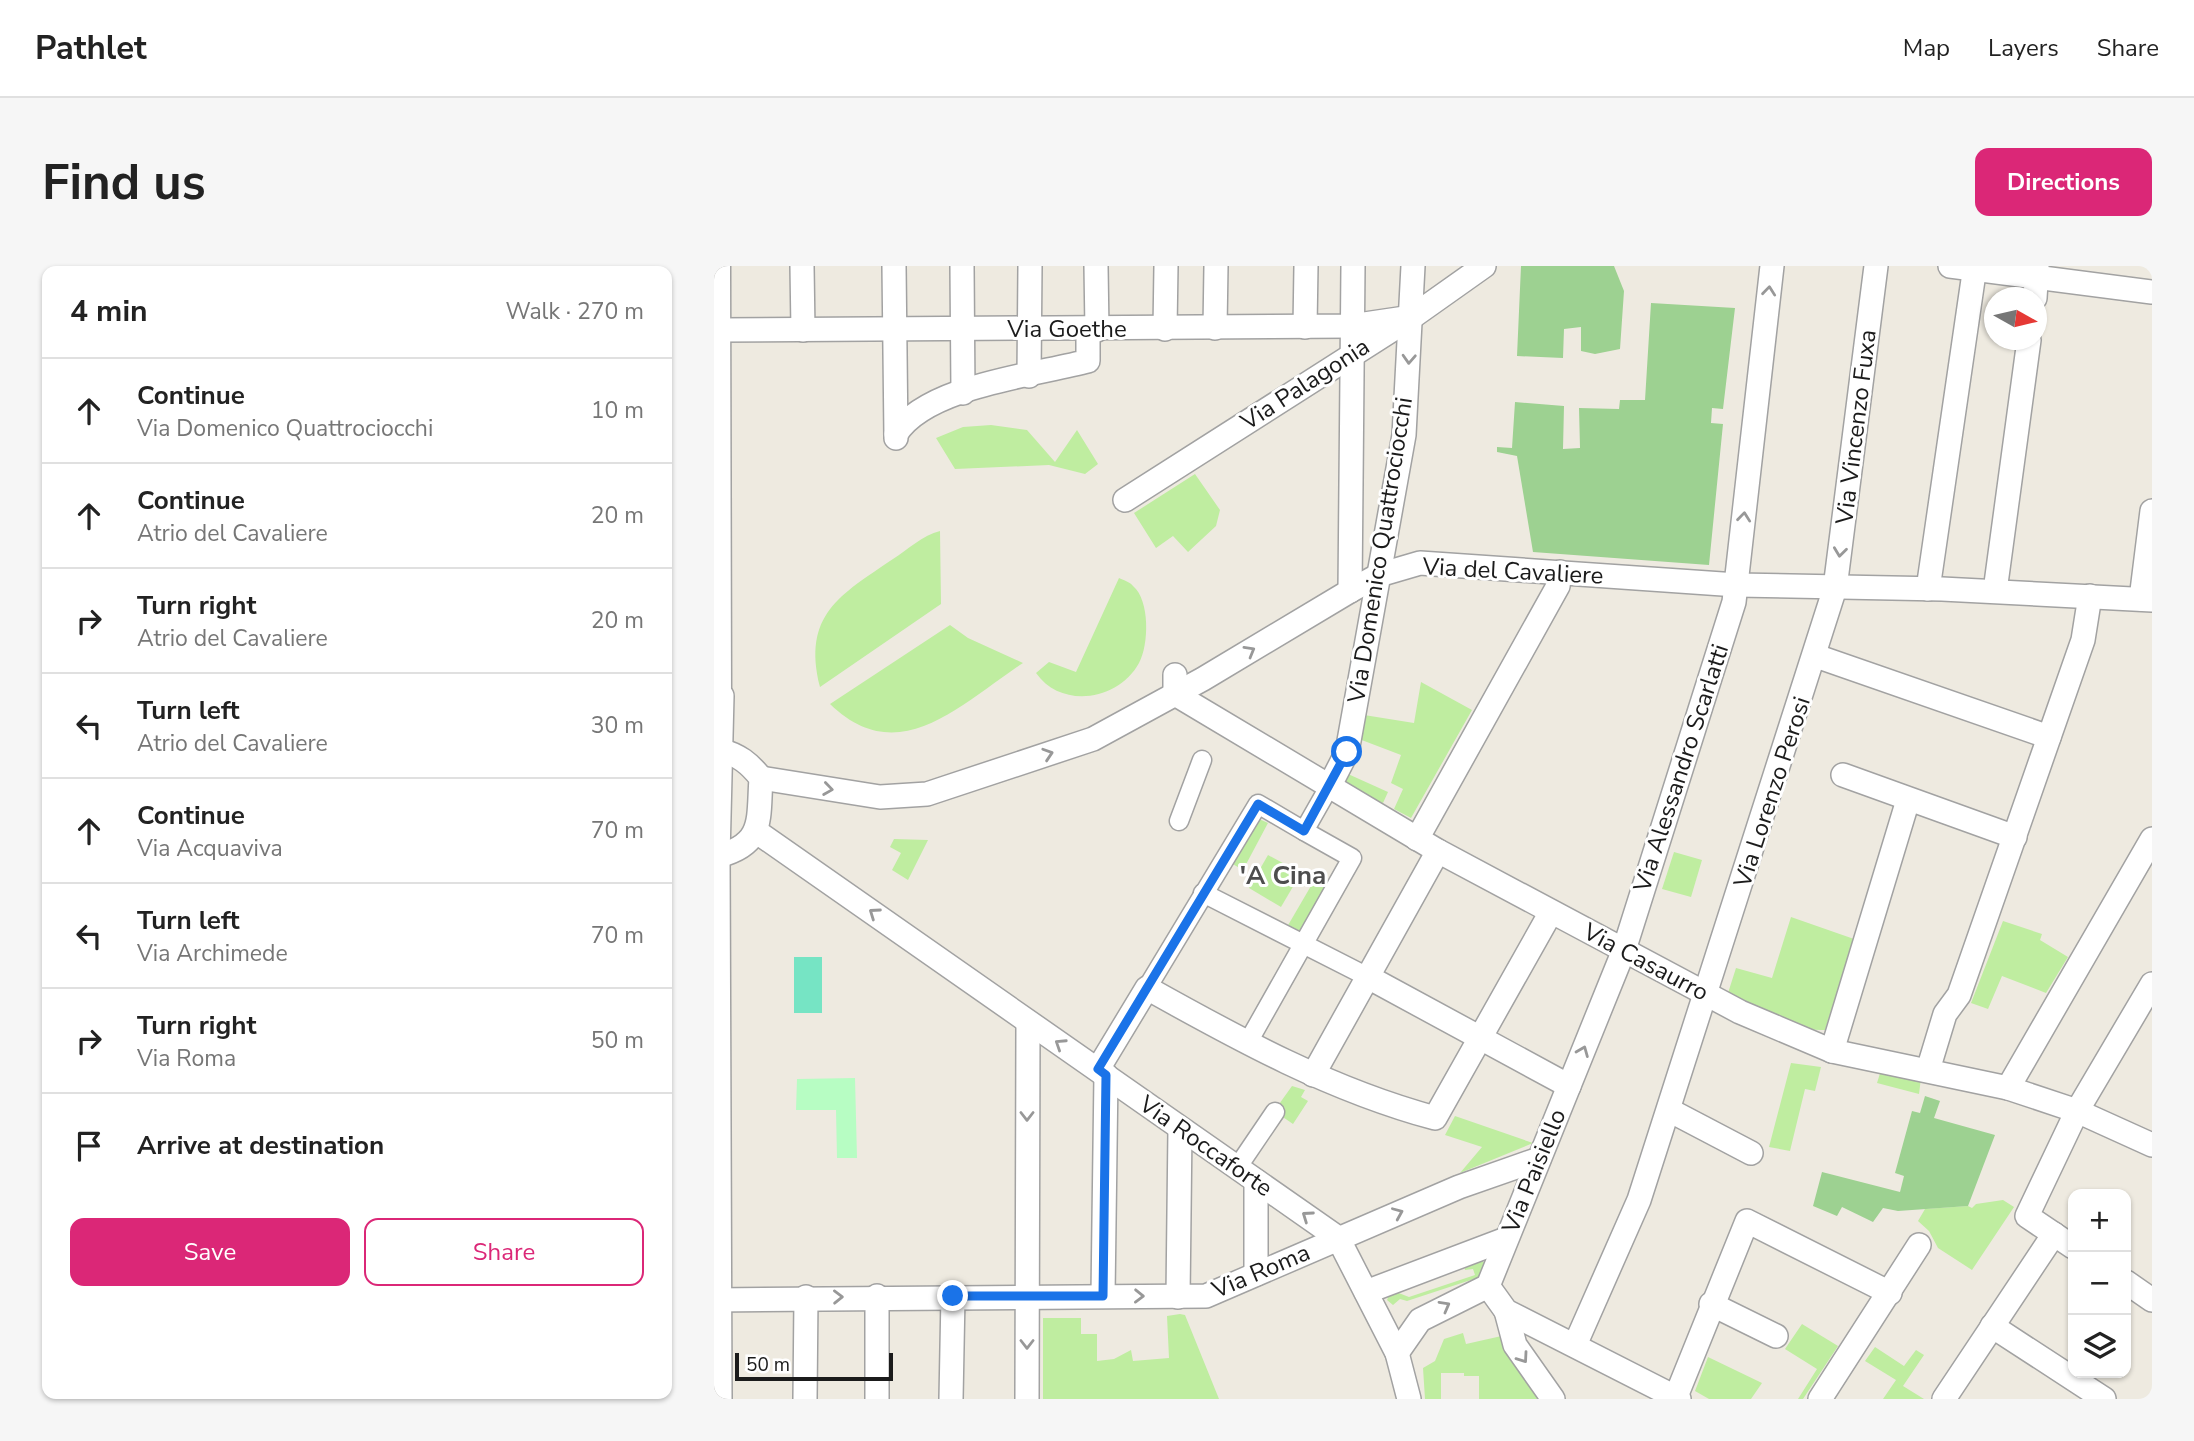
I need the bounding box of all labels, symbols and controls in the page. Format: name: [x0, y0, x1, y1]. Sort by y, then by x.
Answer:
text: Pathlet: [35, 26, 147, 71]
text: Map: [1903, 32, 1950, 64]
text: Layers: [1988, 32, 2059, 64]
text: Share: [2097, 32, 2159, 64]
button: Directions: [1975, 148, 2152, 216]
text: Find us: [42, 149, 206, 216]
one-way arrow: [1762, 285, 1777, 297]
north arrow: [1984, 287, 2047, 350]
text: 4 min: [70, 291, 148, 332]
text: Walk · 270 m: [505, 296, 644, 327]
street label: Via Goethe: [1006, 313, 1127, 345]
street label: Via Vincenzo Fuxa: [1828, 328, 1884, 527]
street label: Via Palagonia: [1234, 330, 1376, 438]
one-way arrow: [1402, 353, 1417, 364]
text: Continue: [137, 378, 245, 413]
icon: ahead: [70, 392, 108, 430]
text: 10 m: [591, 395, 644, 426]
street label: Via Domenico Quattrociocchi: [1340, 395, 1420, 706]
text: Via Domenico Quattrociocchi: [137, 413, 433, 444]
text: Continue: [137, 483, 245, 518]
icon: ahead: [70, 497, 108, 535]
text: 20 m: [591, 500, 644, 531]
one-way arrow: [1737, 511, 1752, 523]
text: Atrio del Cavaliere: [137, 518, 328, 549]
one-way arrow: [1832, 547, 1847, 558]
street label: Via del Cavaliere: [1421, 550, 1604, 592]
text: Turn right: [137, 588, 256, 623]
icon: right: [70, 602, 108, 640]
text: 20 m: [591, 605, 644, 636]
text: Atrio del Cavaliere: [137, 623, 328, 654]
street label: Via Alessandro Scarlatti: [1626, 640, 1736, 897]
one-way arrow: [1243, 646, 1256, 659]
text: Turn left: [137, 693, 240, 728]
street label: Via Lorenzo Perosi: [1726, 693, 1818, 892]
icon: left: [70, 707, 108, 745]
text: 30 m: [591, 710, 644, 741]
text: Atrio del Cavaliere: [137, 728, 328, 759]
route start: [1331, 736, 1362, 767]
one-way arrow: [1041, 748, 1054, 762]
one-way arrow: [822, 782, 834, 797]
text: Continue: [137, 798, 245, 833]
icon: ahead: [70, 812, 108, 850]
text: 70 m: [591, 815, 644, 846]
text: Via Acquaviva: [137, 833, 283, 864]
district label: 'A Cina: [1240, 858, 1326, 893]
text: Turn left: [137, 903, 240, 938]
one-way arrow: [869, 909, 882, 921]
street label: Via Casaurro: [1577, 915, 1714, 1008]
icon: left: [70, 917, 108, 955]
text: 70 m: [591, 920, 644, 951]
text: Via Archimede: [137, 938, 288, 969]
text: Turn right: [137, 1008, 256, 1043]
icon: right: [70, 1022, 108, 1060]
text: 50 m: [591, 1025, 644, 1056]
one-way arrow: [1054, 1040, 1067, 1053]
text: Via Roma: [137, 1043, 236, 1074]
one-way arrow: [1575, 1046, 1589, 1058]
street label: Via Roccaforte: [1132, 1088, 1279, 1204]
street label: Via Paisiello: [1494, 1104, 1573, 1239]
one-way arrow: [1020, 1111, 1035, 1122]
icon: arrive: [70, 1127, 108, 1165]
text: Arrive at destination: [137, 1128, 384, 1163]
map controls: [2068, 1189, 2131, 1378]
button: +: [2068, 1189, 2131, 1252]
one-way arrow: [1391, 1207, 1403, 1221]
one-way arrow: [1302, 1212, 1315, 1224]
button: Save: [70, 1218, 350, 1286]
button: Share: [364, 1218, 644, 1286]
street label: Via Roma: [1206, 1236, 1315, 1306]
button: −: [2068, 1252, 2131, 1315]
route end: [937, 1280, 968, 1311]
one-way arrow: [1134, 1288, 1144, 1304]
one-way arrow: [832, 1289, 843, 1304]
one-way arrow: [1438, 1301, 1450, 1315]
button: layers: [2068, 1315, 2131, 1378]
one-way arrow: [1019, 1339, 1035, 1349]
scale bar: [735, 1350, 892, 1382]
one-way arrow: [1515, 1350, 1527, 1363]
text: 50 m: [746, 1352, 790, 1378]

